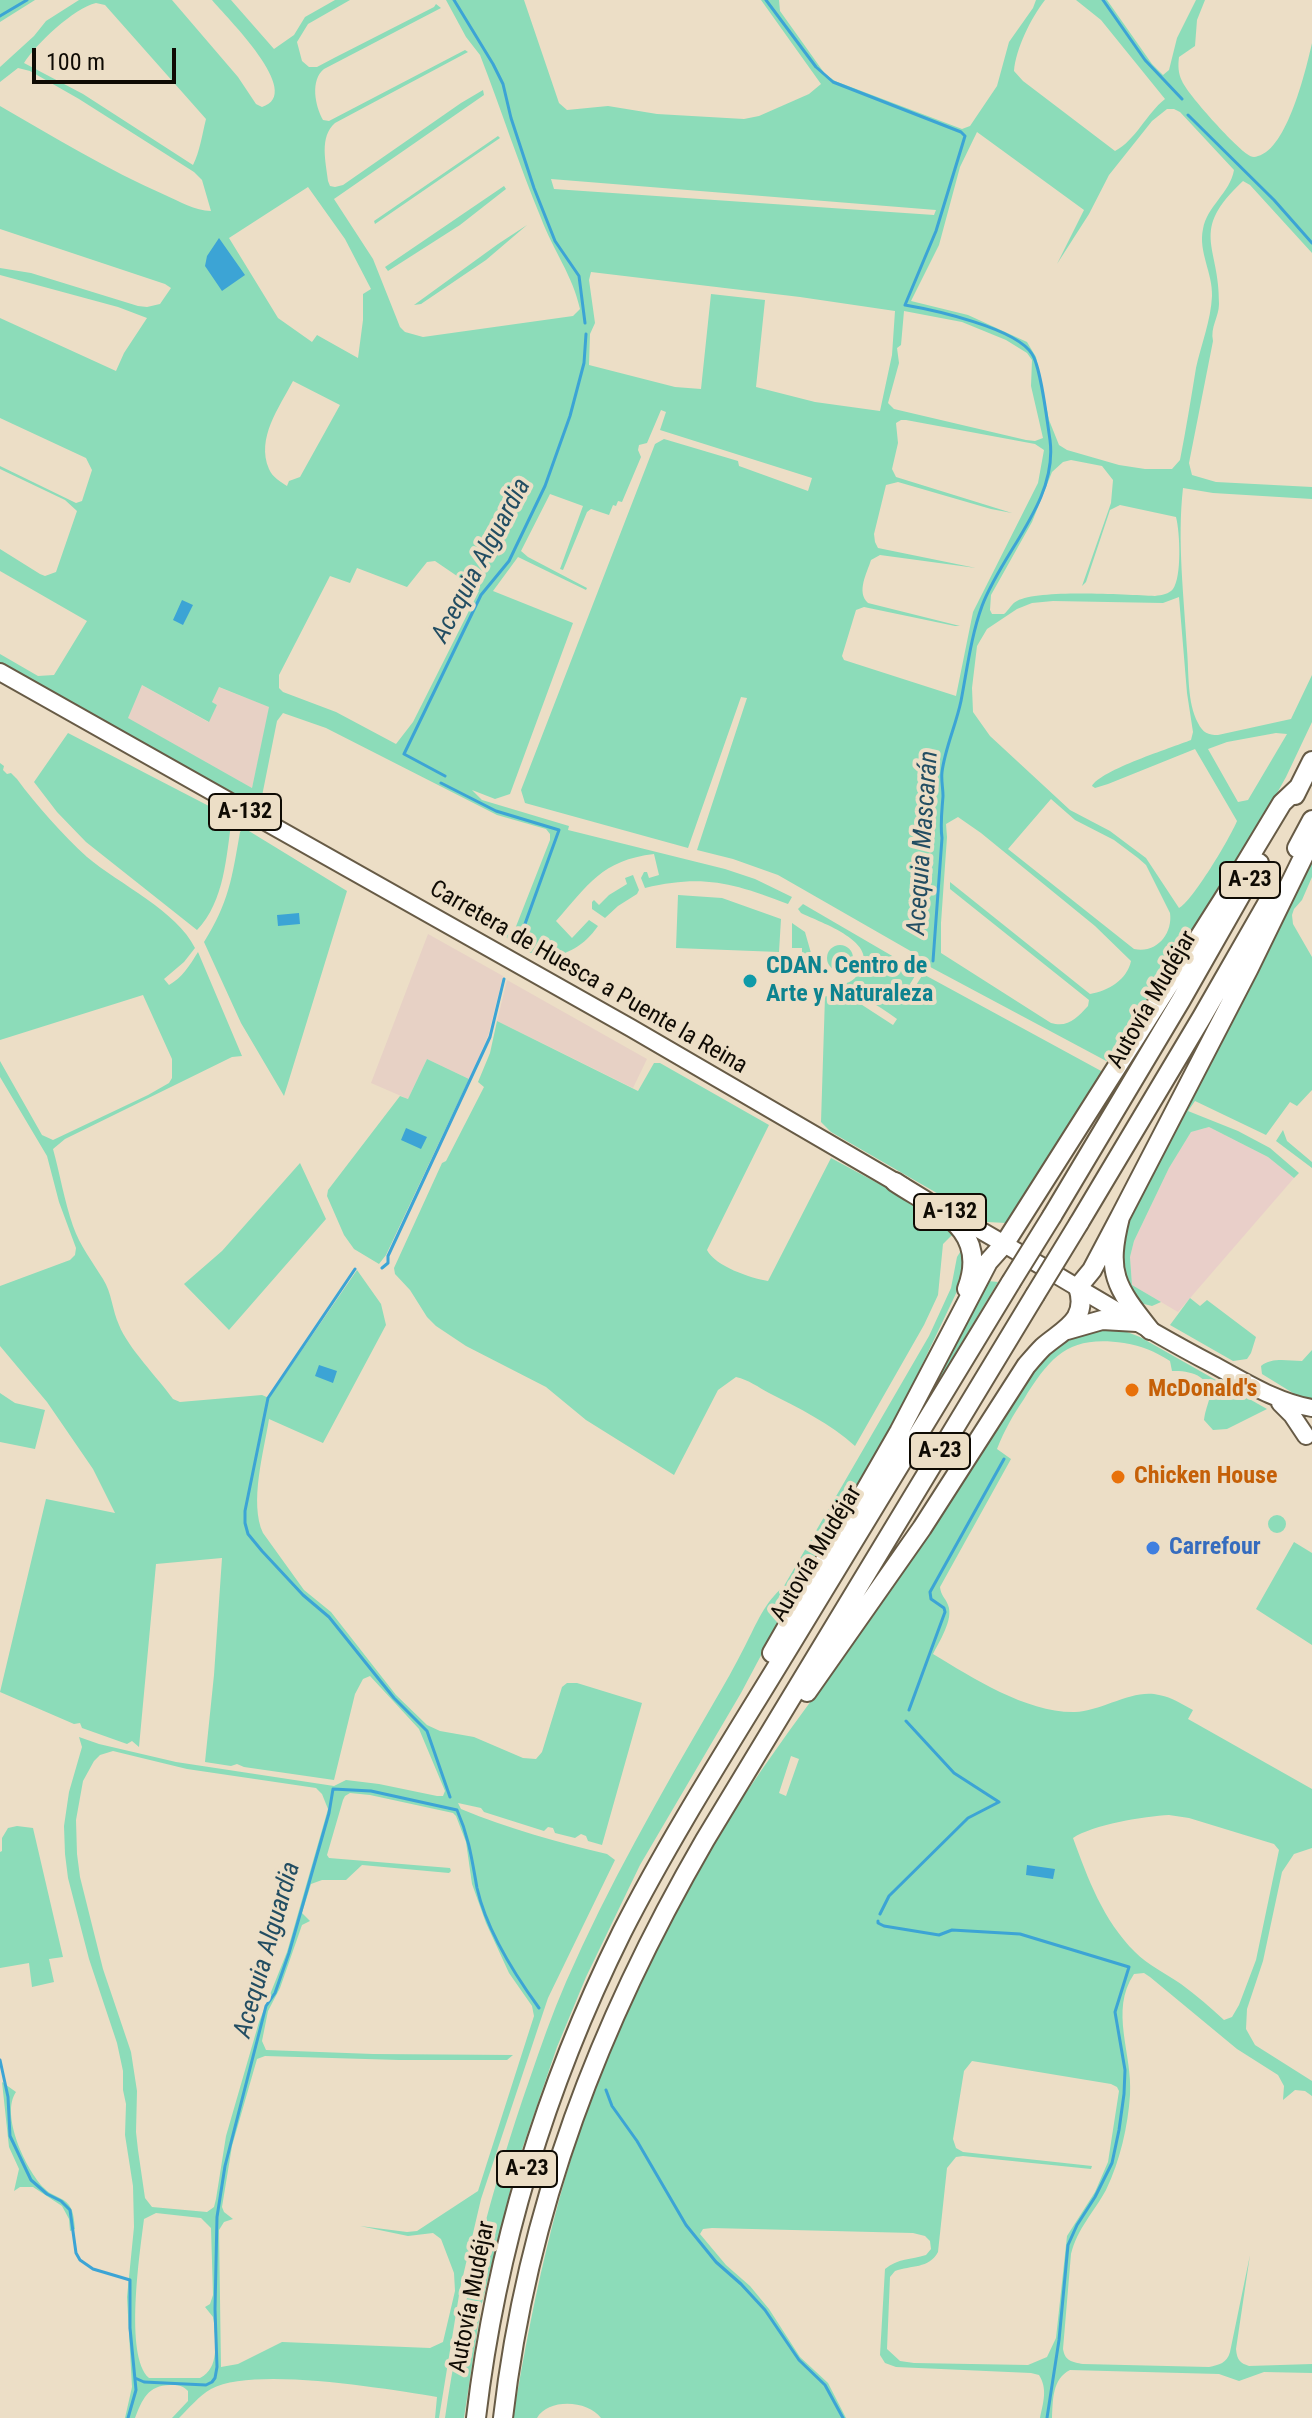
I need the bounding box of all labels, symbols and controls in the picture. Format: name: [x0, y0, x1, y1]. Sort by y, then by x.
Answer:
scale bar: [36, 32, 180, 82]
text: 100 m: [46, 48, 105, 76]
water label: Acequia Alguardia: [426, 474, 538, 648]
water label: Acequia Mascarán: [902, 750, 946, 936]
road number: A-132: [209, 794, 281, 830]
road number: A-23: [1220, 862, 1280, 898]
street label: Carretera de Huesca a Puente la Reina: [424, 875, 752, 1081]
street label: Autovía Mudéjar: [1102, 926, 1204, 1074]
place label: CDAN. Centro de Arte y Naturaleza: [766, 953, 933, 1009]
marker: CDAN. Centro de Arte y Naturaleza: [741, 972, 759, 990]
road number: A-132: [914, 1194, 986, 1230]
place label: McDonald's: [1148, 1376, 1257, 1404]
marker: McDonald's: [1123, 1381, 1141, 1399]
road number: A-23: [910, 1433, 970, 1469]
place label: Chicken House: [1134, 1463, 1277, 1491]
marker: Chicken House: [1109, 1468, 1127, 1486]
street label: Autovía Mudéjar: [765, 1481, 869, 1627]
place label: Carrefour: [1169, 1534, 1261, 1562]
marker: Carrefour: [1144, 1539, 1162, 1557]
water label: Acequia Alguardia: [228, 1858, 308, 2042]
road number: A-23: [497, 2151, 557, 2187]
street label: Autovía Mudéjar: [444, 2219, 502, 2375]

